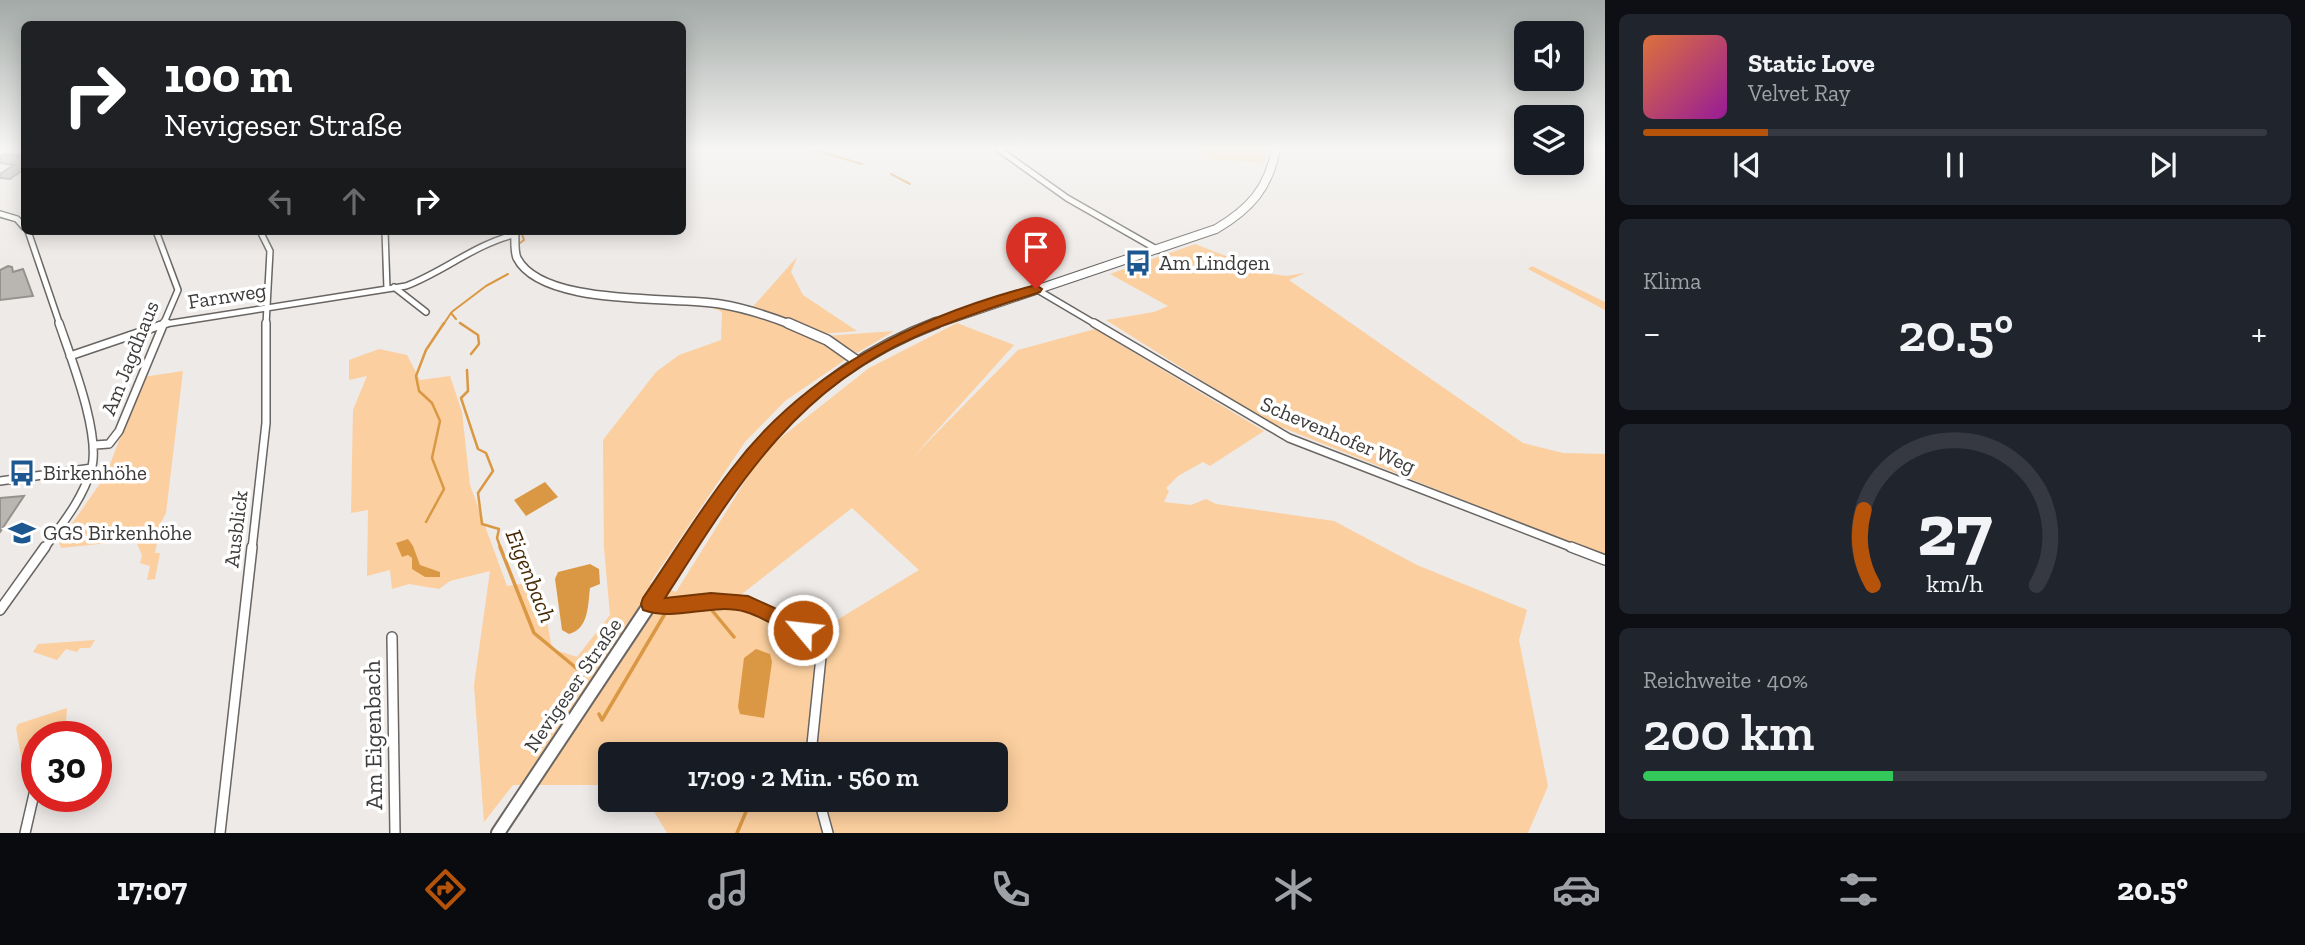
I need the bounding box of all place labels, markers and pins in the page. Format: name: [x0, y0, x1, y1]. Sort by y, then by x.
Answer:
pin: [1006, 217, 1066, 289]
bus stop icon: Am Lindgen: [1123, 248, 1153, 278]
place label: Am Lindgen: [1159, 250, 1270, 275]
bus stop icon: Birkenhöhe: [7, 458, 37, 488]
place label: Birkenhöhe: [43, 460, 147, 485]
school or university icon: GGS Birkenhöhe: [7, 518, 37, 548]
place label: GGS Birkenhöhe: [43, 520, 192, 545]

